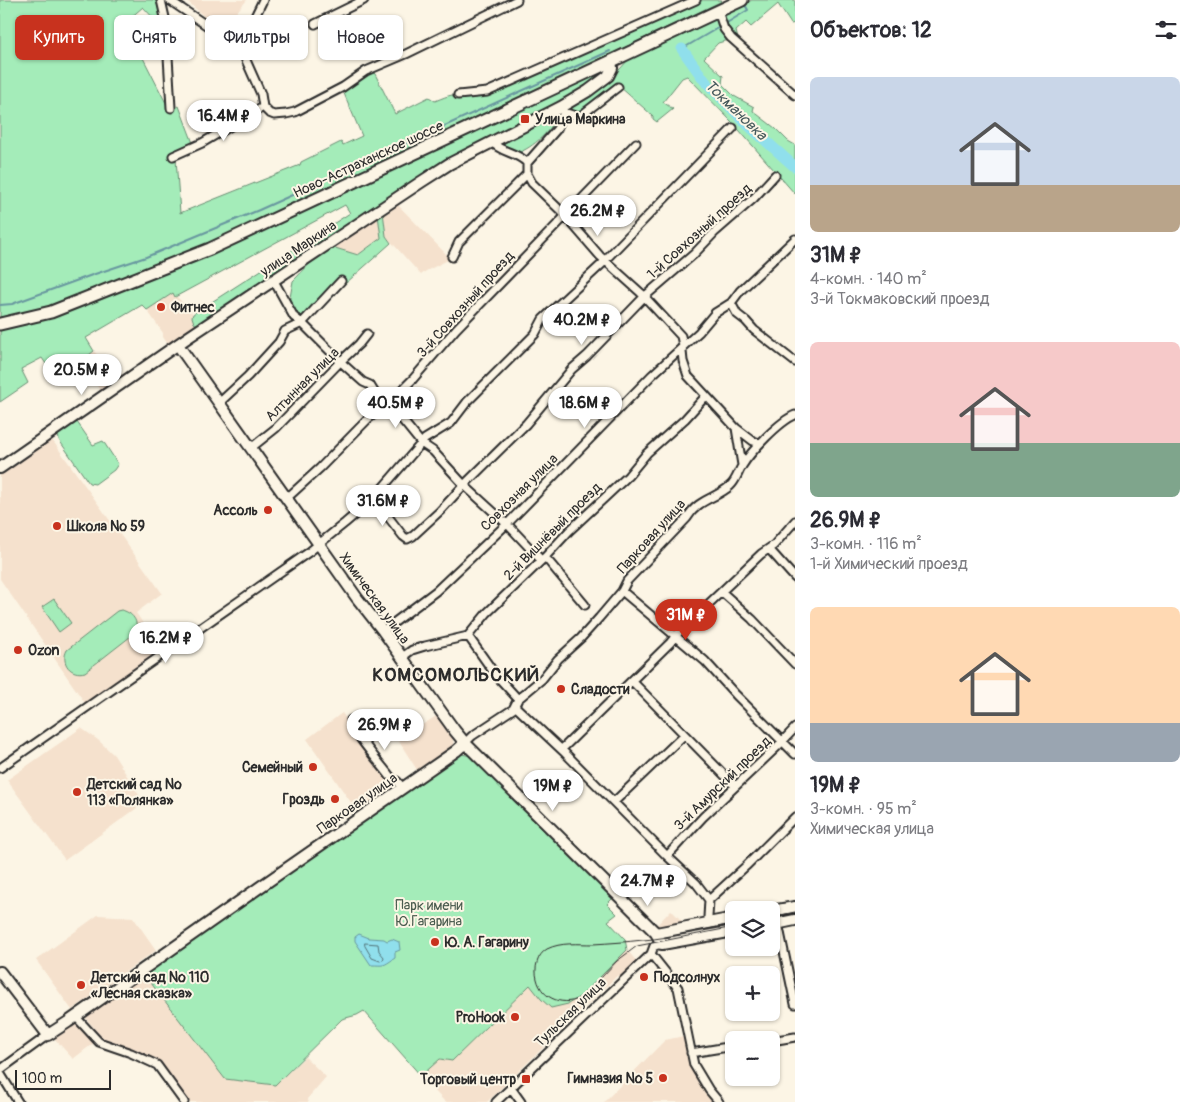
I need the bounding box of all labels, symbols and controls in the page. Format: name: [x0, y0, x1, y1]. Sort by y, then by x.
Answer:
chip: Купить: [15, 15, 104, 60]
chip: Снять: [114, 15, 195, 60]
chip: Фильтры: [205, 15, 308, 60]
chip: Новое: [318, 15, 403, 60]
icon: filters: [1152, 16, 1180, 44]
text: Объектов: 12: [810, 17, 932, 44]
water label: Токмановка: [701, 76, 771, 145]
pin: 16.4M ₽: [178, 100, 270, 142]
text: 16.4M ₽: [198, 106, 250, 126]
icon: home: [950, 109, 1040, 199]
place label: Улица Маркина: [535, 111, 626, 128]
marker: Улица Маркина: [519, 113, 531, 125]
street label: Ново-Астраханское шоссе: [290, 117, 446, 202]
street label: 1-й Совхозный проезд: [644, 180, 755, 283]
pin: 26.2M ₽: [552, 194, 644, 237]
text: 26.2M ₽: [570, 201, 626, 221]
street label: улица Маркина: [256, 217, 340, 281]
text: 31M ₽: [810, 242, 862, 269]
street label: 3-й Совхозный проезд: [413, 247, 518, 361]
text: 4-комн. · 140 m²: [810, 269, 927, 289]
text: 3-й Токмаковский проезд: [810, 289, 989, 309]
place label: Фитнес: [170, 299, 215, 316]
marker: Фитнес: [155, 301, 167, 313]
pin: 40.2M ₽: [536, 304, 628, 346]
text: 40.2M ₽: [553, 310, 611, 330]
street label: Алтынная улица: [262, 344, 343, 425]
pin: 20.5M ₽: [36, 354, 128, 396]
text: 20.5M ₽: [54, 360, 110, 380]
icon: home: [950, 374, 1040, 464]
pin: 40.5M ₽: [350, 386, 442, 429]
pin: 18.6M ₽: [539, 386, 631, 429]
text: 40.5M ₽: [368, 393, 424, 413]
text: 18.6M ₽: [559, 393, 611, 413]
street label: Совхозная улица: [477, 450, 562, 535]
street label: 2-й Вишнёвый проезд: [500, 479, 605, 584]
pin: 31.6M ₽: [337, 484, 429, 527]
text: 31.6M ₽: [357, 491, 409, 511]
street label: Парковая улица: [614, 496, 689, 577]
place label: Ассоль: [213, 502, 258, 519]
marker: Ассоль: [262, 504, 274, 516]
text: 26.9M ₽: [810, 507, 882, 534]
place label: Школа № 59: [66, 518, 145, 535]
marker: Школа № 59: [51, 520, 63, 532]
text: 3-комн. · 116 m²: [810, 534, 922, 554]
street label: Химическая улица: [336, 549, 413, 647]
text: 1-й Химический проезд: [810, 554, 968, 574]
pin: 31M ₽: [651, 598, 721, 641]
text: 31M ₽: [666, 605, 706, 625]
pin: 16.2M ₽: [120, 622, 212, 664]
text: 16.2M ₽: [140, 628, 192, 648]
icon: home: [950, 639, 1040, 729]
place label: Ozon: [28, 642, 60, 659]
marker: Ozon: [12, 644, 24, 656]
district label: КОМСОМОЛЬСКИЙ: [372, 663, 540, 687]
place label: Сладости: [571, 681, 630, 698]
marker: Сладости: [555, 683, 567, 695]
pin: 26.9M ₽: [339, 708, 431, 751]
text: 26.9M ₽: [358, 715, 412, 735]
street label: 3-й Амурский проезд: [670, 732, 775, 834]
place label: Семейный: [242, 759, 303, 776]
marker: Семейный: [307, 761, 319, 773]
street label: Парковая улица: [314, 769, 401, 837]
pin: 19M ₽: [518, 770, 588, 812]
text: 19M ₽: [810, 772, 861, 799]
place label: Детский сад № 113 «Полянка»: [86, 776, 182, 809]
text: 19M ₽: [533, 776, 573, 796]
marker: Детский сад № 113 «Полянка»: [71, 786, 83, 798]
place label: Гроздь: [283, 791, 325, 808]
marker: Гроздь: [329, 793, 341, 805]
text: 3-комн. · 95 m²: [810, 799, 917, 819]
text: Химическая улица: [810, 819, 934, 839]
pin: 24.7M ₽: [602, 864, 694, 907]
text: 24.7M ₽: [621, 871, 675, 891]
park label: Парк имени Ю.Гагарина: [395, 897, 463, 930]
map controls: [725, 901, 780, 1086]
button: layers: [725, 901, 780, 956]
place label: Ю. А. Гагарину: [444, 934, 529, 951]
marker: Ю. А. Гагарину: [429, 936, 441, 948]
button: +: [725, 966, 780, 1021]
place label: Детский сад № 110 «Лесная сказка»: [90, 969, 210, 1002]
place label: Подсолнух: [654, 969, 720, 986]
marker: Подсолнух: [638, 971, 650, 983]
street label: Тульская улица: [531, 974, 610, 1051]
marker: Детский сад № 110 «Лесная сказка»: [75, 979, 87, 991]
place label: ProHook: [456, 1009, 505, 1026]
marker: ProHook: [509, 1011, 521, 1023]
button: −: [725, 1031, 780, 1086]
scale bar: [15, 1067, 111, 1090]
text: 100 m: [22, 1070, 62, 1087]
place label: Гимназия № 5: [567, 1070, 653, 1087]
place label: Торговый центр: [419, 1071, 516, 1088]
marker: Гимназия № 5: [657, 1072, 669, 1084]
marker: Торговый центр: [520, 1073, 532, 1085]

